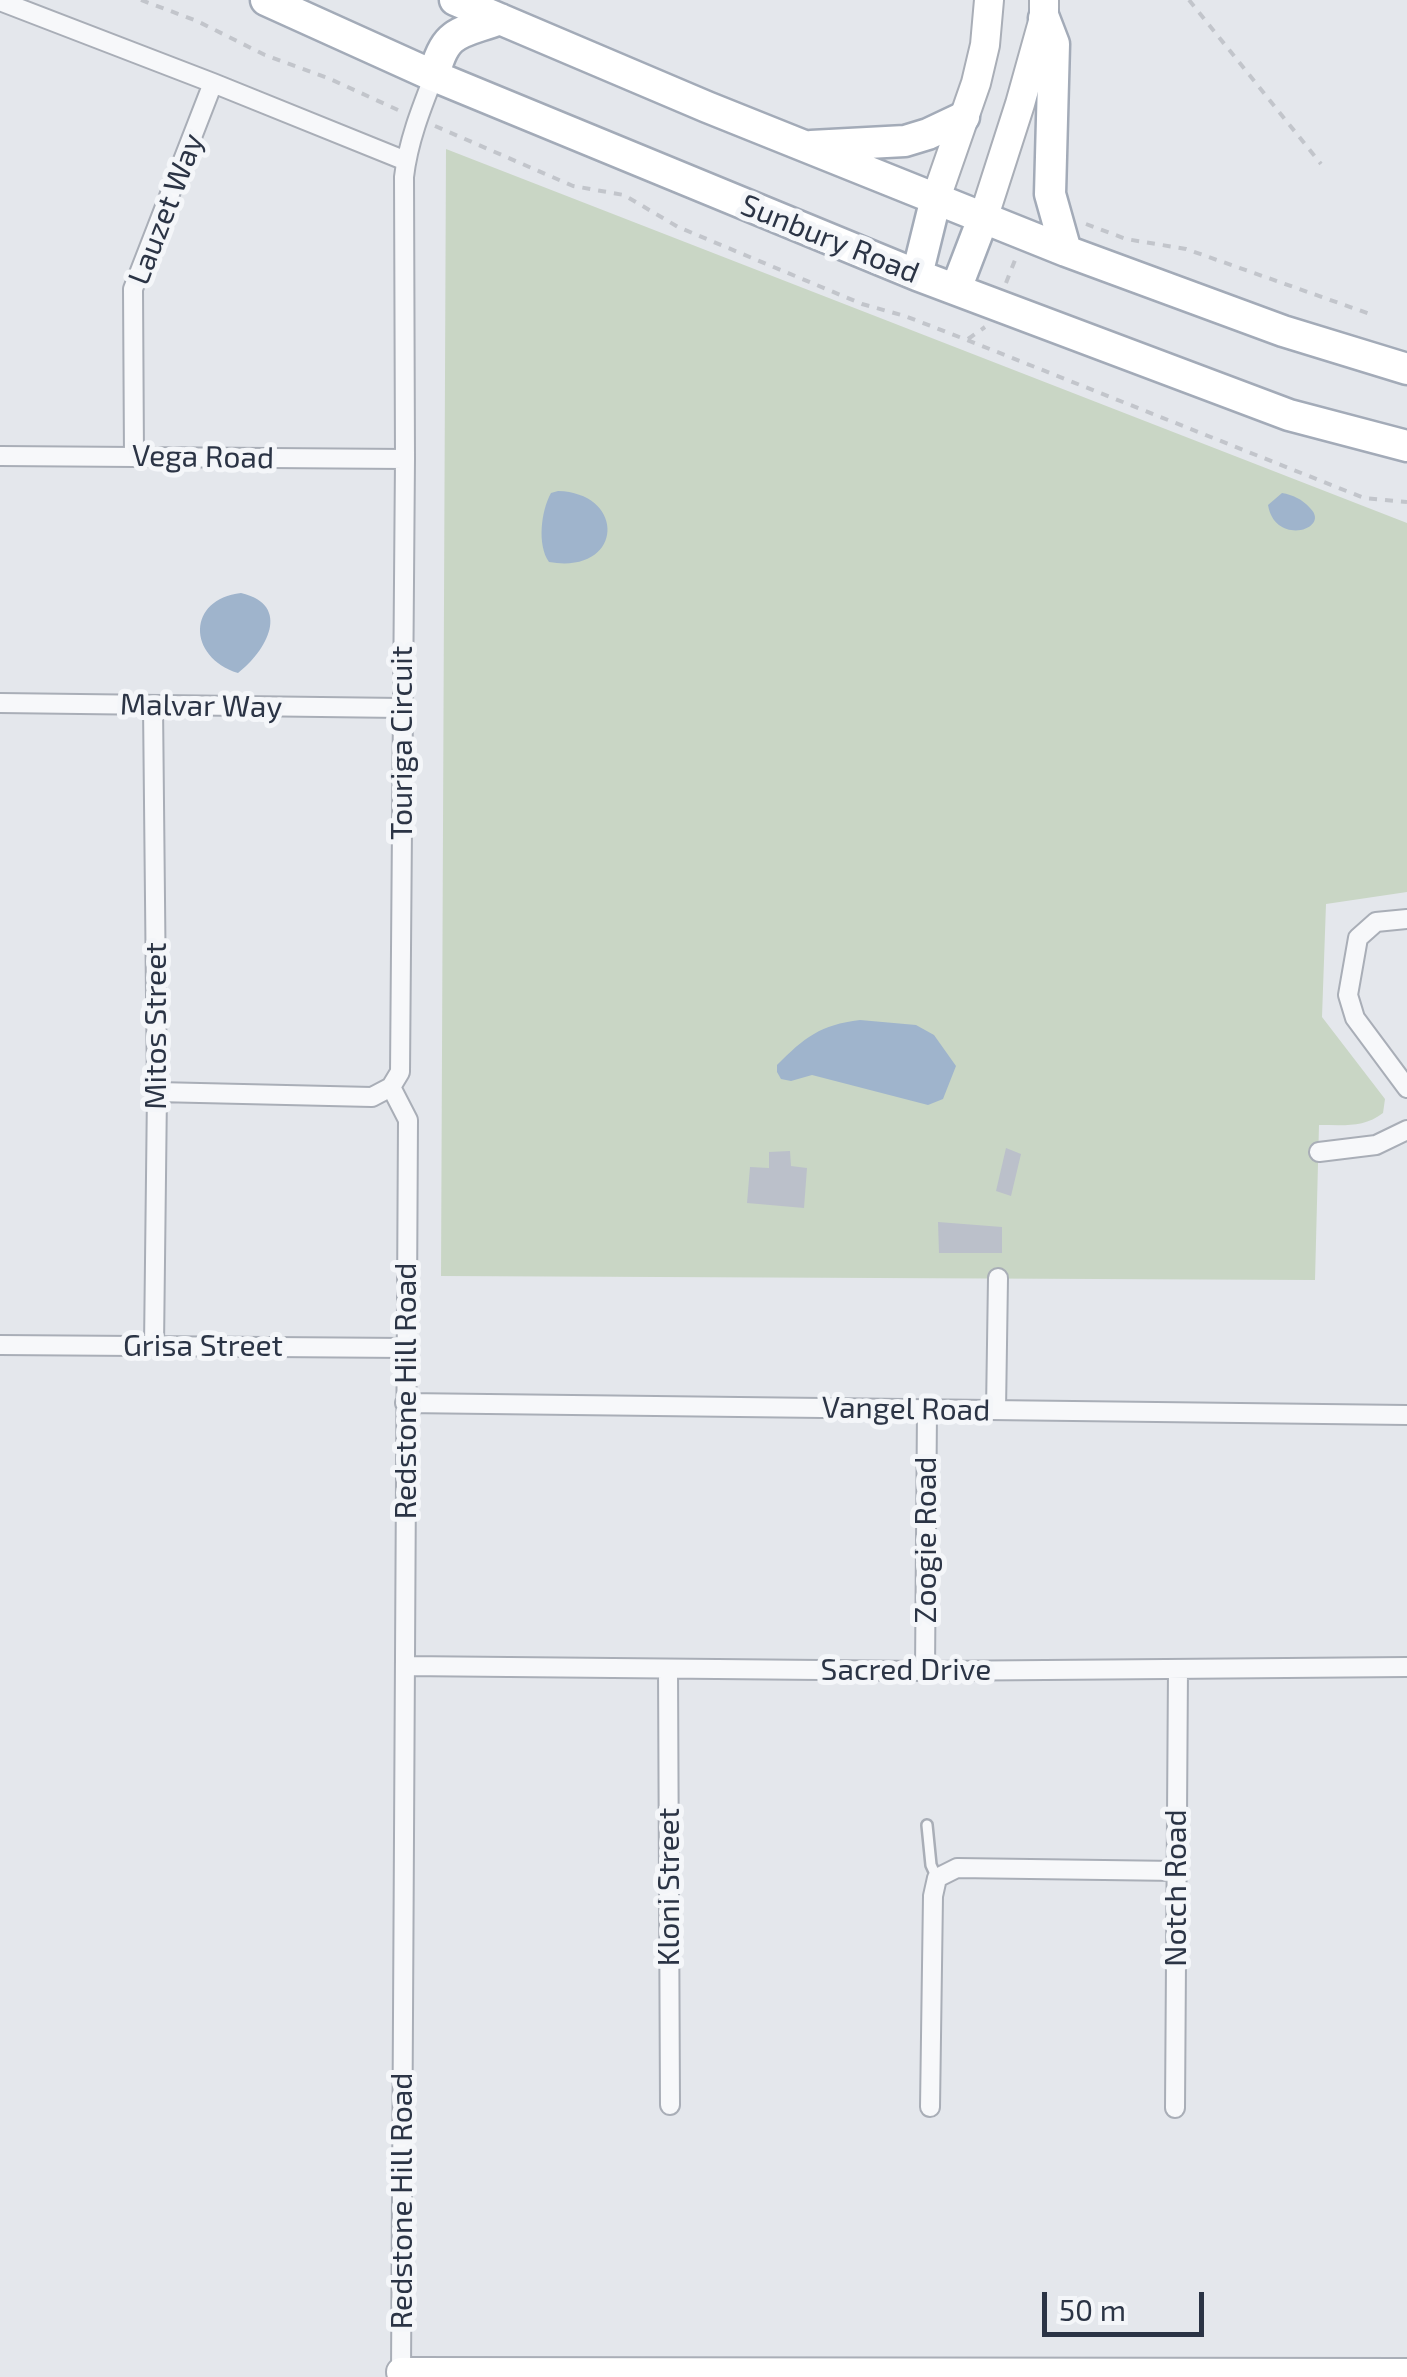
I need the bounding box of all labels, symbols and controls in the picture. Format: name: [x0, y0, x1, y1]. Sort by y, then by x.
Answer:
street label: Lauzet Way: [121, 128, 211, 290]
street label: Sunbury Road: [736, 187, 924, 291]
street label: Vega Road: [132, 438, 274, 476]
street label: Touriga Circuit: [384, 646, 420, 840]
street label: Malvar Way: [120, 687, 282, 725]
street label: Mitos Street: [138, 942, 174, 1110]
street label: Redstone Hill Road: [388, 1263, 424, 1519]
street label: Grisa Street: [123, 1328, 283, 1364]
street label: Vangel Road: [821, 1390, 991, 1428]
street label: Zoogie Road: [908, 1456, 944, 1624]
street label: Sacred Drive: [821, 1652, 991, 1688]
street label: Kloni Street: [651, 1808, 687, 1966]
street label: Notch Road: [1158, 1809, 1194, 1967]
street label: Redstone Hill Road: [384, 2073, 420, 2329]
scale bar: [1047, 2272, 1210, 2334]
text: 50 m: [1059, 2291, 1126, 2327]

